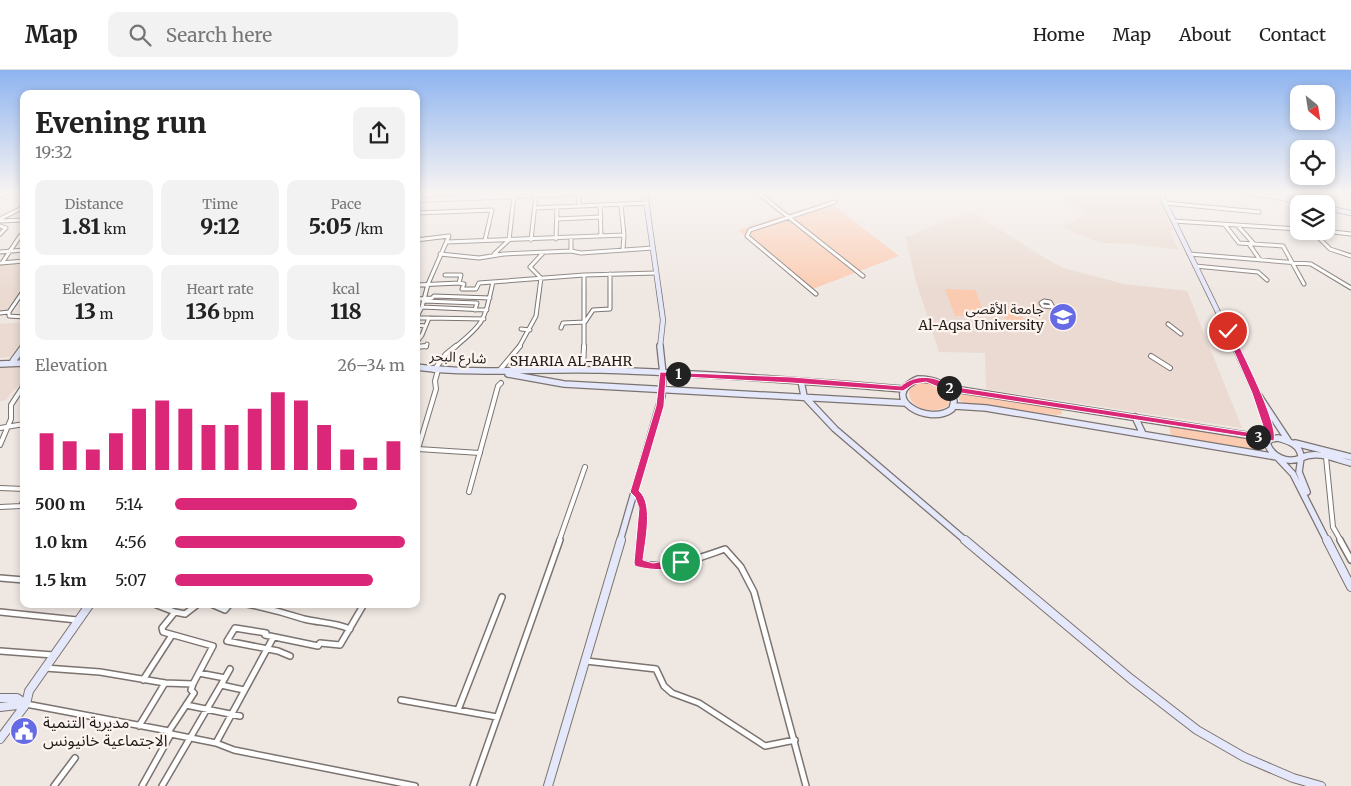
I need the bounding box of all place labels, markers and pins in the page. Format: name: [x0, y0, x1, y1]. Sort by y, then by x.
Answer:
place label: جامعة الأقصى Al-Aqsa University: [917, 300, 1045, 334]
school or university icon: جامعة الأقصى Al-Aqsa University: [1048, 302, 1078, 332]
pin: [1207, 310, 1249, 352]
pin: 1: [666, 362, 690, 386]
pin: 2: [936, 376, 962, 400]
pin: 3: [1246, 424, 1270, 450]
pin: [660, 541, 702, 583]
place label: مديرية التنمية الاجتماعية خانيونس: [43, 712, 168, 750]
public building icon: مديرية التنمية الاجتماعية خانيونس: [9, 716, 39, 746]

